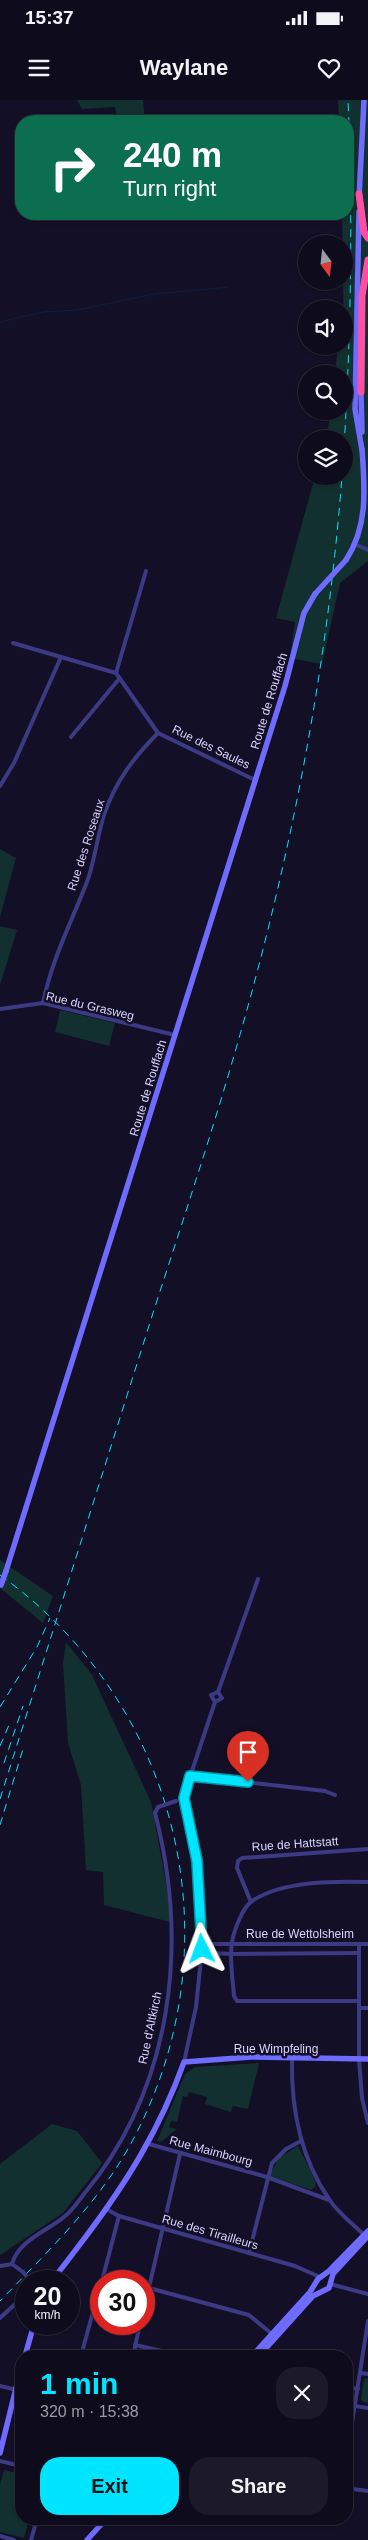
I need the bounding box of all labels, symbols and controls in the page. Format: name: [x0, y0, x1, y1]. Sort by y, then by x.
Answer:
text: 15:37: [25, 7, 74, 28]
icon: menu: [25, 54, 53, 82]
icon: heart: [315, 54, 343, 82]
text: Waylane: [140, 55, 228, 80]
icon: right: [40, 135, 105, 200]
text: 240 m: [123, 135, 222, 174]
text: Turn right: [123, 176, 216, 201]
north arrow: [298, 235, 352, 290]
map controls: [298, 235, 353, 485]
button: sound: [298, 300, 353, 355]
button: search: [298, 365, 353, 420]
button: layers: [298, 430, 353, 485]
street label: Route de Rouffach: [248, 651, 290, 751]
street label: Rue des Saules: [170, 722, 252, 772]
street label: Rue des Roseaux: [65, 797, 107, 893]
street label: Rue du Grasweg: [45, 989, 135, 1023]
street label: Route de Rouffach: [127, 1038, 169, 1138]
pin: [227, 1731, 269, 1782]
icon: arrive: [234, 1738, 262, 1766]
street label: Rue de Hattstatt: [251, 1834, 339, 1854]
position arrow: [175, 1922, 227, 1974]
street label: Rue de Wettolsheim: [246, 1927, 354, 1941]
street label: Rue d'Altkirch: [135, 1991, 165, 2065]
street label: Rue Wimpfeling: [234, 2042, 318, 2056]
street label: Rue Maimbourg: [168, 2133, 254, 2169]
street label: Rue des Tirailleurs: [160, 2212, 260, 2252]
speed limit sign: 30: [90, 2270, 155, 2335]
text: 20: [34, 2282, 61, 2310]
text: km/h: [34, 2308, 61, 2322]
text: 1 min: [40, 2367, 118, 2400]
button: close: [276, 2367, 328, 2419]
text: 320 m · 15:38: [40, 2403, 139, 2420]
button: Exit: [40, 2457, 179, 2515]
button: Share: [189, 2457, 328, 2515]

